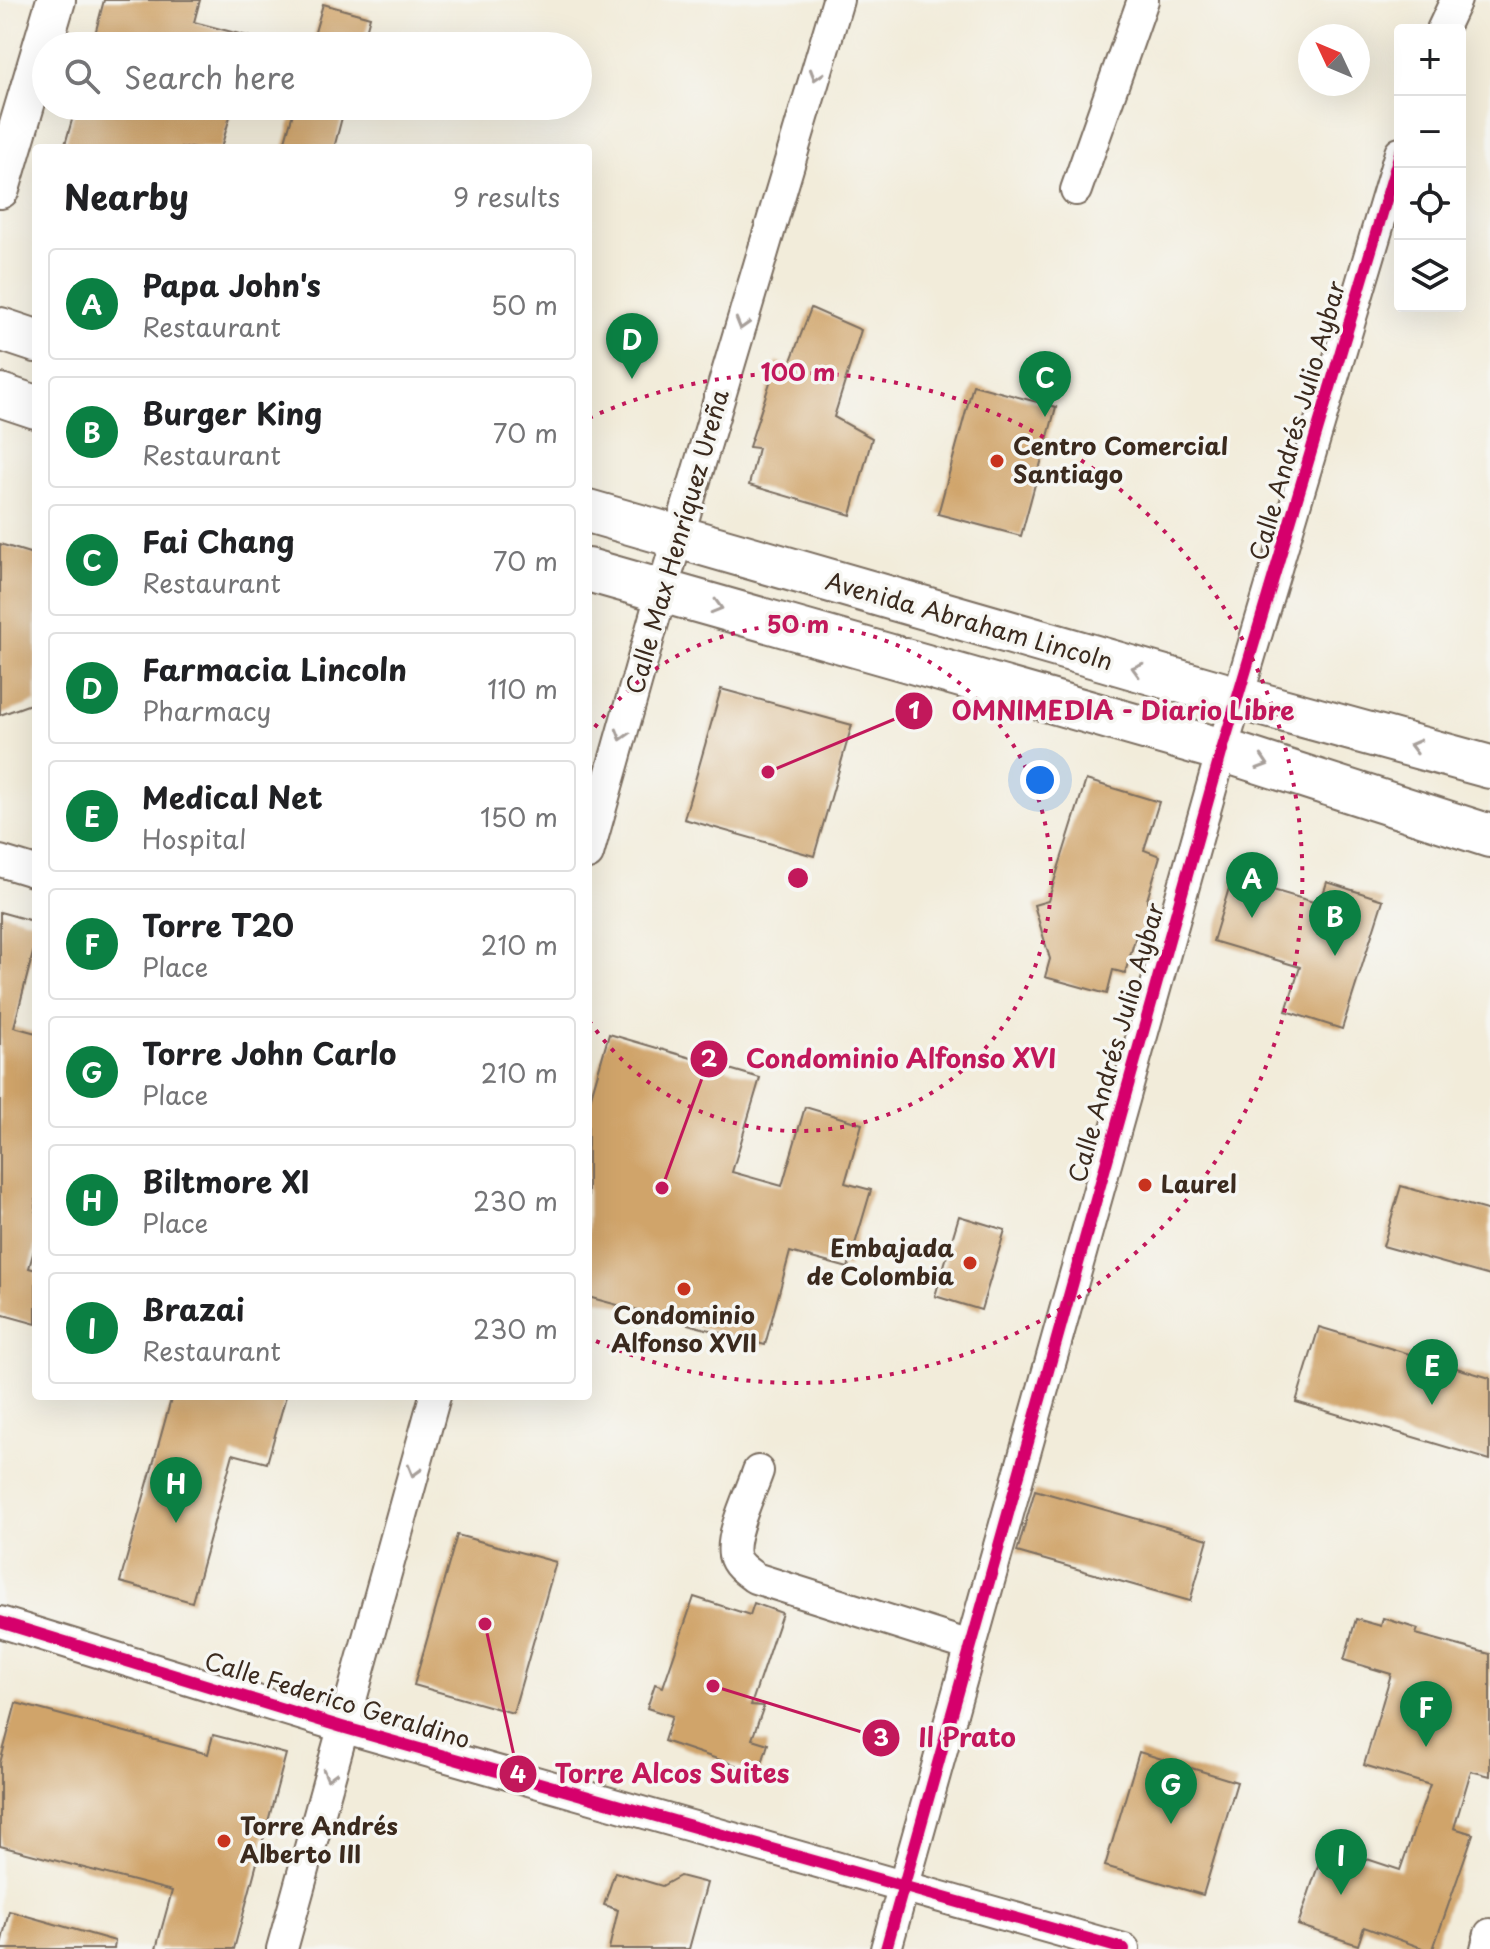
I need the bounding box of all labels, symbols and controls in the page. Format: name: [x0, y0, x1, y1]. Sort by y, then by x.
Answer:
north arrow: [1298, 24, 1370, 96]
map controls: [1394, 24, 1466, 312]
button: +: [1394, 24, 1466, 96]
search box: [32, 32, 592, 120]
icon: search: [60, 54, 104, 98]
text: Search here: [124, 54, 296, 99]
one-way arrow: [809, 67, 825, 81]
button: −: [1394, 96, 1466, 168]
button: locate: [1394, 168, 1466, 240]
text: Nearby: [64, 170, 189, 222]
text: 9 results: [453, 177, 560, 216]
button: layers: [1394, 240, 1466, 312]
text: Papa John's: [142, 262, 321, 307]
street label: Calle Andrés Julio Aybar: [1239, 276, 1353, 565]
text: A: [82, 285, 102, 324]
text: 50 m: [491, 285, 558, 324]
text: Restaurant: [142, 307, 281, 346]
pin: D: [606, 313, 658, 379]
one-way arrow: [735, 317, 751, 330]
pin: C: [1019, 351, 1071, 417]
text: 100 m: [761, 353, 835, 389]
street label: Calle Max Henríquez Ureña: [615, 385, 737, 698]
text: Burger King: [142, 390, 322, 435]
text: B: [83, 413, 101, 452]
text: 70 m: [493, 413, 558, 452]
place label: Centro Comercial Santiago: [1013, 427, 1228, 491]
text: Restaurant: [142, 435, 281, 474]
marker: Centro Comercial Santiago: [988, 452, 1006, 470]
text: Fai Chang: [142, 518, 295, 563]
text: C: [82, 541, 102, 580]
text: 70 m: [493, 541, 558, 580]
street label: Avenida Abraham Lincoln: [822, 562, 1117, 678]
text: Restaurant: [142, 563, 281, 602]
one-way arrow: [709, 598, 723, 614]
text: 50 m: [767, 605, 829, 641]
text: Farmacia Lincoln: [142, 646, 407, 691]
one-way arrow: [1131, 662, 1145, 679]
text: D: [82, 669, 102, 708]
text: 110 m: [487, 669, 558, 708]
callout: OMNIMEDIA - Diario Libre: [894, 686, 1311, 736]
text: OMNIMEDIA - Diario Libre: [952, 690, 1294, 729]
text: Pharmacy: [142, 691, 271, 730]
text: 1: [908, 691, 920, 727]
one-way arrow: [615, 727, 631, 741]
one-way arrow: [1408, 739, 1422, 756]
one-way arrow: [1255, 754, 1269, 770]
your location: [1020, 760, 1060, 800]
text: Medical Net: [142, 774, 323, 819]
text: E: [84, 797, 100, 836]
text: 150 m: [480, 797, 558, 836]
text: Hospital: [142, 819, 246, 858]
pin: A: [1226, 852, 1278, 918]
centre of rings: [784, 864, 812, 892]
pin: B: [1309, 890, 1361, 956]
street label: Calle Andrés Julio Aybar: [1058, 898, 1172, 1187]
text: Torre T20: [142, 902, 294, 947]
text: F: [84, 925, 100, 964]
text: 210 m: [481, 925, 558, 964]
text: Place: [142, 947, 208, 986]
text: Torre John Carlo: [142, 1030, 396, 1075]
callout: Condominio Alfonso XVI: [689, 1034, 1073, 1084]
text: Condominio Alfonso XVI: [746, 1038, 1056, 1077]
text: 2: [701, 1039, 718, 1075]
text: G: [81, 1053, 103, 1092]
text: 210 m: [481, 1053, 558, 1092]
text: Place: [142, 1075, 208, 1114]
text: Biltmore XI: [142, 1158, 309, 1203]
place label: Laurel: [1161, 1165, 1237, 1201]
marker: Laurel: [1136, 1176, 1154, 1194]
text: H: [82, 1181, 102, 1220]
text: 230 m: [473, 1181, 558, 1220]
text: Place: [142, 1203, 208, 1242]
place label: Embajada de Colombia: [807, 1229, 955, 1293]
marker: Embajada de Colombia: [961, 1254, 979, 1272]
marker: Condominio Alfonso XVII: [675, 1280, 693, 1298]
text: Brazai: [142, 1286, 245, 1331]
place label: Condominio Alfonso XVII: [611, 1296, 757, 1360]
text: I: [88, 1309, 96, 1348]
text: 230 m: [473, 1309, 558, 1348]
text: Restaurant: [142, 1331, 281, 1370]
pin: E: [1406, 1339, 1458, 1405]
pin: H: [150, 1457, 202, 1523]
one-way arrow: [407, 1464, 423, 1478]
street label: Calle Federico Geraldino: [200, 1642, 475, 1757]
pin: F: [1400, 1681, 1452, 1747]
callout: Il Prato: [861, 1713, 1032, 1763]
text: Il Prato: [918, 1717, 1016, 1756]
text: 3: [873, 1718, 889, 1754]
callout: Torre Alcos Suites: [498, 1749, 806, 1799]
text: Torre Alcos Suites: [554, 1753, 790, 1792]
text: 4: [510, 1755, 526, 1791]
pin: G: [1145, 1758, 1197, 1824]
one-way arrow: [321, 1768, 338, 1782]
place label: Torre Andrés Alberto III: [240, 1807, 398, 1871]
pin: I: [1315, 1829, 1367, 1895]
marker: Torre Andrés Alberto III: [215, 1832, 233, 1850]

